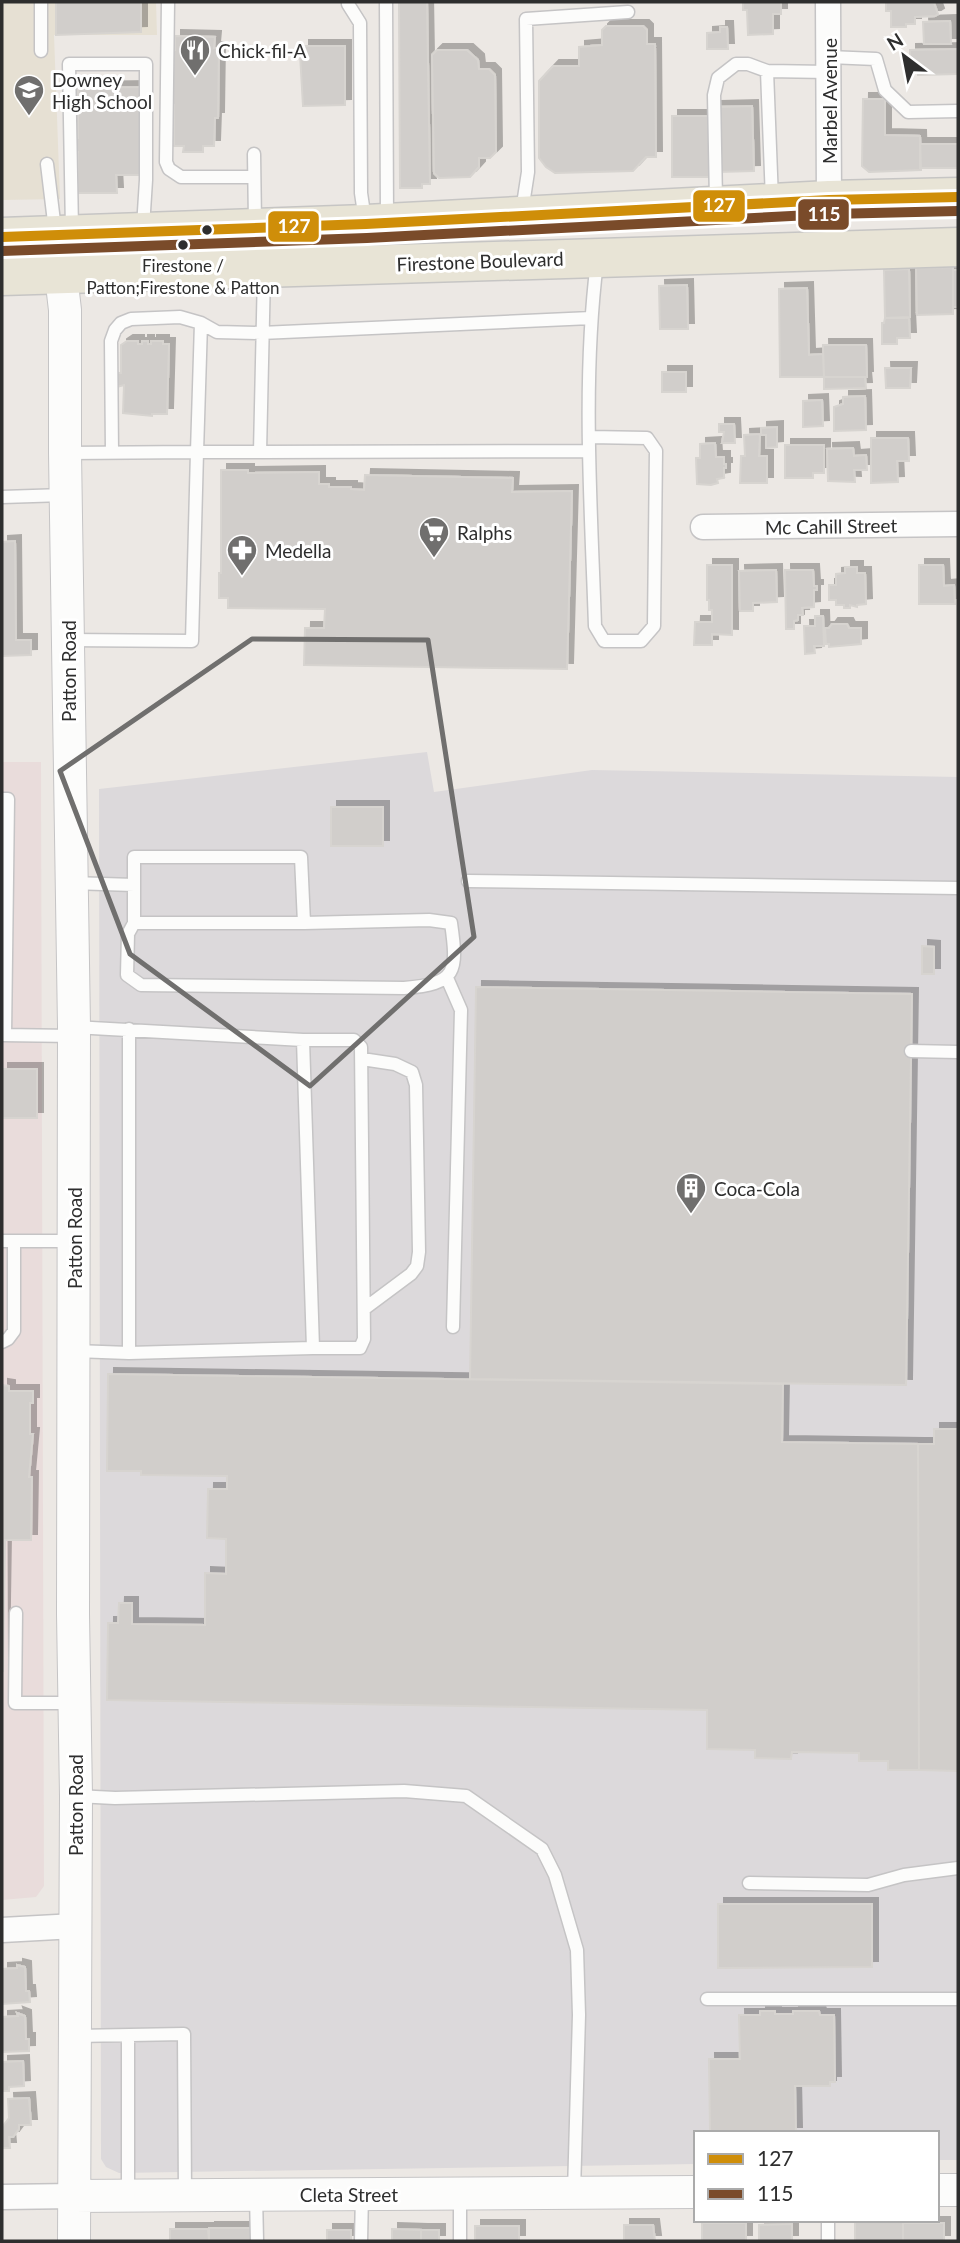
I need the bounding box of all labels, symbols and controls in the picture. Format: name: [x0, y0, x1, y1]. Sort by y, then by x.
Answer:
north arrow: [869, 21, 939, 91]
text: N: [882, 28, 907, 55]
restaurant icon: Chick-fil-A: [178, 33, 212, 77]
street label: Marbel Avenue: [818, 38, 841, 164]
place label: Chick-fil-A: [218, 39, 307, 62]
place label: Downey High School: [52, 68, 152, 113]
school or university icon: Downey High School: [12, 73, 46, 117]
line badge: 127: [692, 189, 746, 223]
text: 127: [702, 193, 736, 216]
line badge: 115: [797, 198, 850, 231]
text: 115: [807, 202, 841, 225]
line badge: 127: [267, 210, 320, 243]
text: 127: [277, 214, 311, 237]
unlabelled marker: [200, 223, 214, 237]
marker: Firestone / Patton;Firestone & Patton: [176, 238, 190, 252]
street label: Firestone Boulevard: [396, 247, 564, 275]
place label: Firestone / Patton;Firestone & Patton: [86, 255, 280, 298]
street label: Mc Cahill Street: [765, 513, 898, 539]
supermarket icon: Ralphs: [417, 515, 451, 559]
place label: Ralphs: [457, 521, 512, 544]
pharmacy icon: Medella: [225, 533, 259, 577]
place label: Medella: [265, 539, 331, 562]
street label: Patton Road: [57, 620, 80, 722]
building icon: Coca-Cola: [674, 1171, 708, 1215]
place label: Coca-Cola: [714, 1177, 800, 1200]
street label: Patton Road: [63, 1187, 86, 1289]
street label: Patton Road: [64, 1754, 87, 1856]
legend: [694, 2131, 939, 2222]
text: 127: [757, 2145, 794, 2170]
text: 115: [757, 2180, 794, 2205]
street label: Cleta Street: [300, 2183, 398, 2206]

